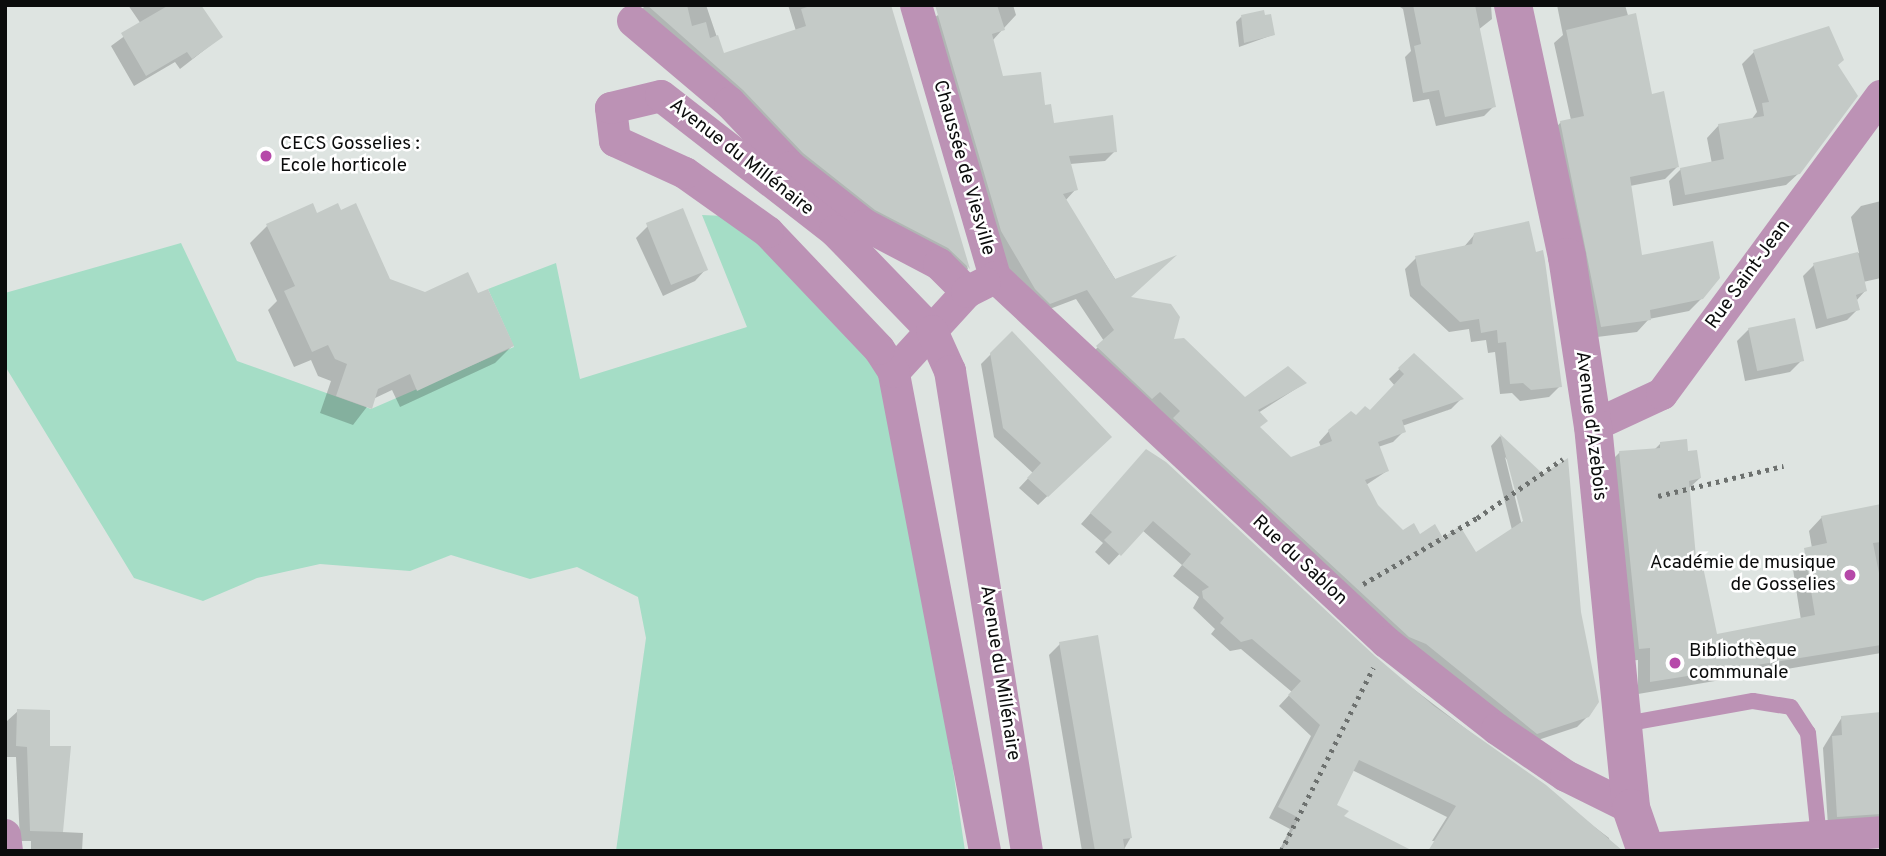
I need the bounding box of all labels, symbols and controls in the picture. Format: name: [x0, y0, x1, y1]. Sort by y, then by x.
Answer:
street label: Chaussée de Viesville: [927, 77, 999, 259]
street label: Avenue du Millénaire: [664, 95, 818, 221]
place label: CECS Gosselies : Ecole horticole: [280, 134, 420, 178]
marker: CECS Gosselies : Ecole horticole: [258, 148, 274, 164]
street label: Rue Saint-Jean: [1702, 216, 1796, 334]
street label: Avenue d'Azebois: [1570, 350, 1610, 502]
street label: Rue du Sablon: [1247, 511, 1351, 611]
place label: Académie de musique de Gosselies: [1650, 553, 1836, 597]
marker: Académie de musique de Gosselies: [1842, 567, 1858, 583]
street label: Avenue du Millénaire: [974, 584, 1024, 762]
place label: Bibliothèque communale: [1689, 641, 1797, 685]
marker: Bibliothèque communale: [1667, 655, 1683, 671]

